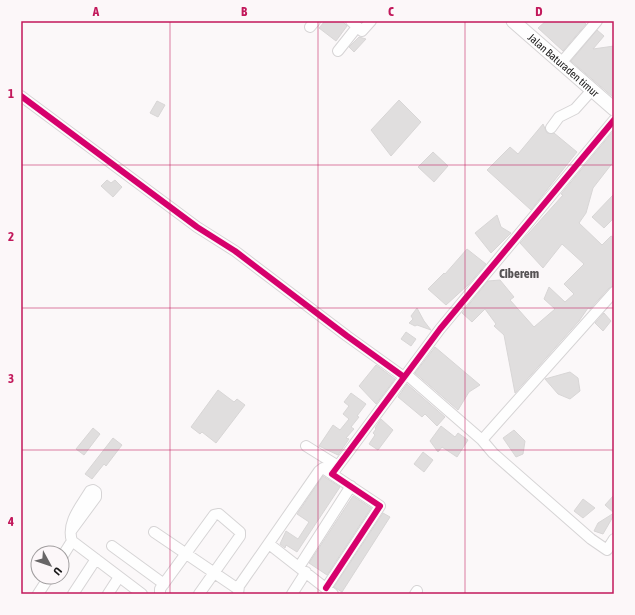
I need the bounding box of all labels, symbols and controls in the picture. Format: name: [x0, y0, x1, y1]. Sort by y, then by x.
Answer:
text: A: [92, 4, 100, 19]
text: B: [241, 4, 248, 19]
text: C: [388, 4, 394, 19]
text: D: [535, 4, 543, 19]
street label: Jalan Baturaden timur: [526, 31, 602, 100]
text: 1: [8, 86, 14, 101]
text: 2: [8, 229, 14, 244]
district label: Ciberem: [499, 266, 539, 281]
text: 3: [8, 371, 14, 386]
text: 4: [7, 514, 14, 529]
north arrow: [30, 545, 70, 585]
text: U: [51, 565, 64, 578]

